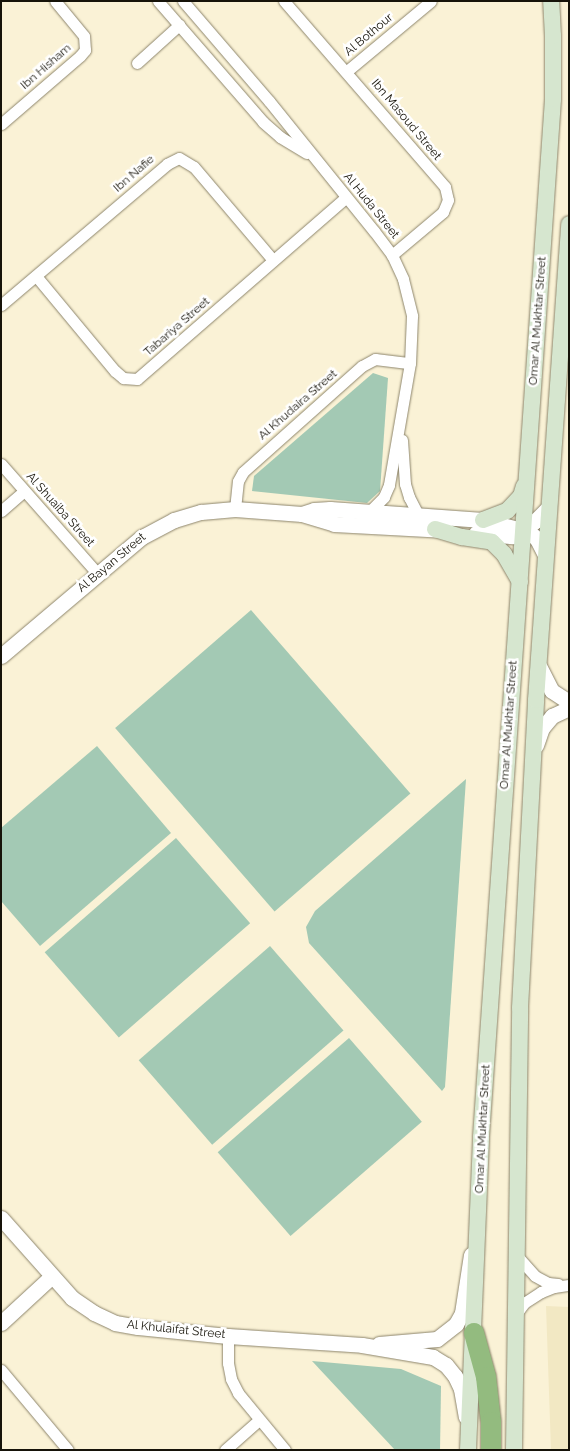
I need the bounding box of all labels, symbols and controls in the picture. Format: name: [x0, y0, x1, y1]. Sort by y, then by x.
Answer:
street label: Al Bothour: [342, 11, 396, 59]
street label: Ibn Hisham: [18, 41, 74, 93]
street label: Ibn Masoud Street: [368, 77, 444, 163]
street label: Ibn Nafie: [111, 152, 157, 196]
street label: Al Huda Street: [340, 170, 402, 242]
street label: Omar Al Mukhtar Street: [526, 256, 550, 386]
street label: Tabariya Street: [141, 294, 213, 360]
street label: Al Khudaira Street: [256, 367, 340, 443]
street label: Al Shuaiba Street: [23, 470, 97, 550]
street label: Al Bayan Street: [75, 530, 149, 596]
street label: Omar Al Mukhtar Street: [497, 660, 521, 790]
street label: Omar Al Mukhtar Street: [472, 1064, 494, 1194]
street label: Al Khulaifat Street: [126, 1318, 226, 1342]

